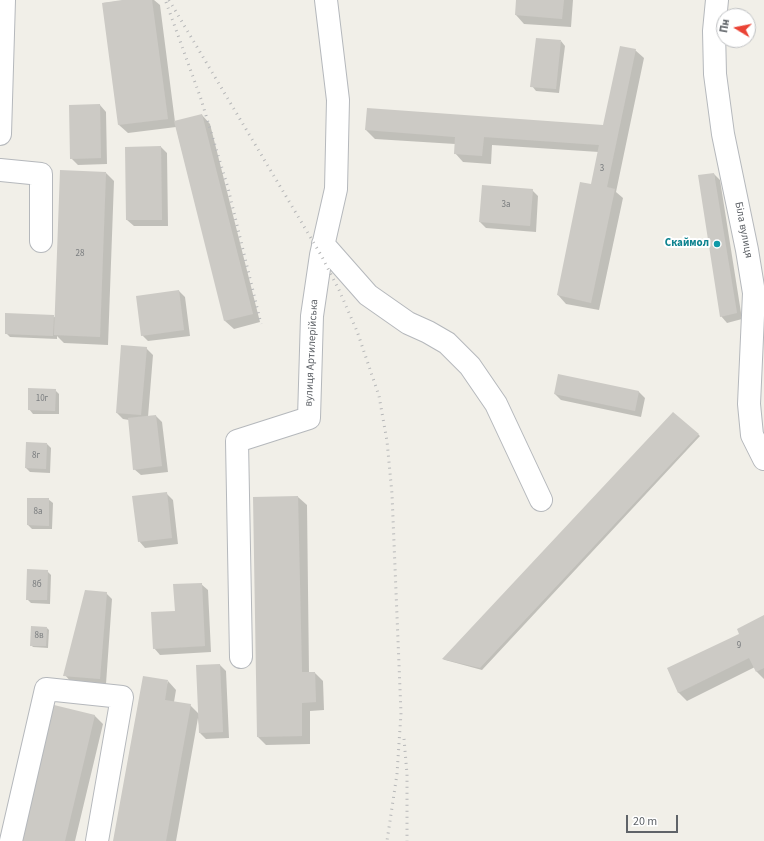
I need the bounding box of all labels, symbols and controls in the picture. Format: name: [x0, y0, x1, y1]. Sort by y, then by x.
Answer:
north arrow: [716, 8, 756, 48]
text: Пн: [716, 18, 733, 34]
house number: 3: [600, 164, 604, 174]
house number: 3а: [501, 200, 511, 210]
street label: Біла вулиця: [731, 201, 755, 259]
place label: Скаймол: [665, 237, 709, 251]
marker: Скаймол: [712, 239, 722, 249]
house number: 28: [76, 249, 84, 259]
street label: вулиця Артилерійська: [303, 299, 321, 407]
house number: 10г: [36, 394, 48, 404]
house number: 8г: [32, 451, 40, 461]
house number: 8а: [33, 507, 43, 517]
house number: 8б: [32, 580, 42, 590]
house number: 8в: [34, 631, 44, 641]
house number: 9: [737, 641, 741, 651]
scale bar: [628, 807, 680, 833]
text: 20 m: [633, 813, 657, 830]

